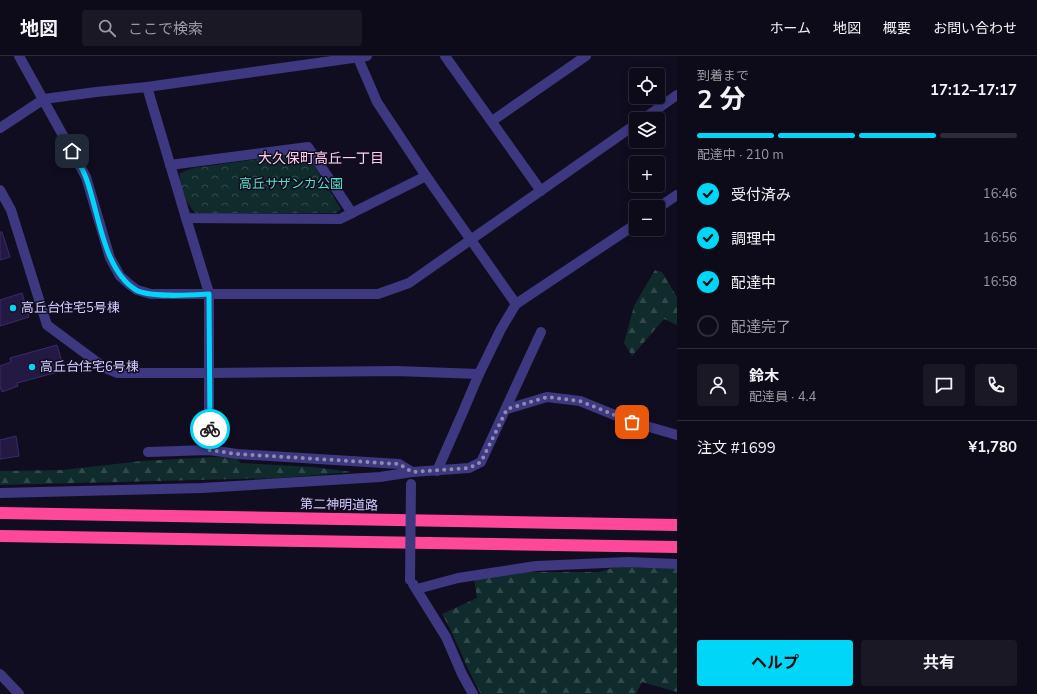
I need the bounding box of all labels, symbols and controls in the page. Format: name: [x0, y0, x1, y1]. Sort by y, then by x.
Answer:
search box: [82, 10, 362, 46]
text: 地図: [20, 16, 58, 42]
icon: search: [96, 17, 118, 39]
text: ここで検索: [128, 19, 203, 39]
text: ホーム: [769, 19, 811, 38]
text: 地図: [833, 19, 861, 38]
text: 概要: [883, 19, 911, 38]
text: お問い合わせ: [933, 19, 1017, 38]
text: 到着まで: [697, 67, 749, 85]
map controls: [629, 68, 665, 236]
button: locate: [629, 68, 665, 104]
text: 17:12–17:17: [930, 80, 1017, 100]
text: 2 分: [697, 82, 746, 117]
button: layers: [629, 112, 665, 148]
pin: [55, 134, 89, 168]
icon: home: [61, 140, 83, 162]
text: 配達中 · 210 m: [697, 146, 784, 164]
district label: 大久保町高丘一丁目: [258, 149, 384, 168]
button: +: [629, 156, 665, 192]
park label: 高丘サザンカ公園: [239, 175, 343, 193]
icon: check: [697, 183, 719, 205]
text: 受付済み: [731, 185, 791, 205]
text: 16:46: [983, 185, 1017, 203]
button: −: [629, 200, 665, 236]
icon: check: [697, 227, 719, 249]
text: 調理中: [731, 229, 776, 249]
text: 16:56: [983, 229, 1017, 247]
icon: check: [697, 271, 719, 293]
text: 配達中: [731, 273, 776, 293]
text: 16:58: [983, 273, 1017, 291]
place label: 高丘台住宅5号棟: [21, 299, 120, 317]
marker: 高丘台住宅5号棟: [8, 303, 18, 313]
text: 配達完了: [731, 317, 791, 337]
place label: 高丘台住宅6号棟: [40, 358, 139, 376]
marker: 高丘台住宅6号棟: [27, 362, 37, 372]
button: person: [697, 364, 739, 406]
button: chat: [923, 364, 965, 406]
button: phone: [975, 364, 1017, 406]
text: 鈴木: [749, 366, 779, 386]
text: 配達員 · 4.4: [749, 388, 816, 406]
pin: [615, 405, 649, 439]
courier: [190, 409, 230, 449]
icon: bag: [621, 411, 643, 433]
icon: bike: [199, 418, 221, 440]
text: ¥1,780: [968, 437, 1017, 457]
text: 注文 #1699: [697, 438, 776, 458]
street label: 第二神明道路: [300, 495, 378, 515]
button: ヘルプ: [697, 640, 853, 686]
button: 共有: [861, 640, 1017, 686]

